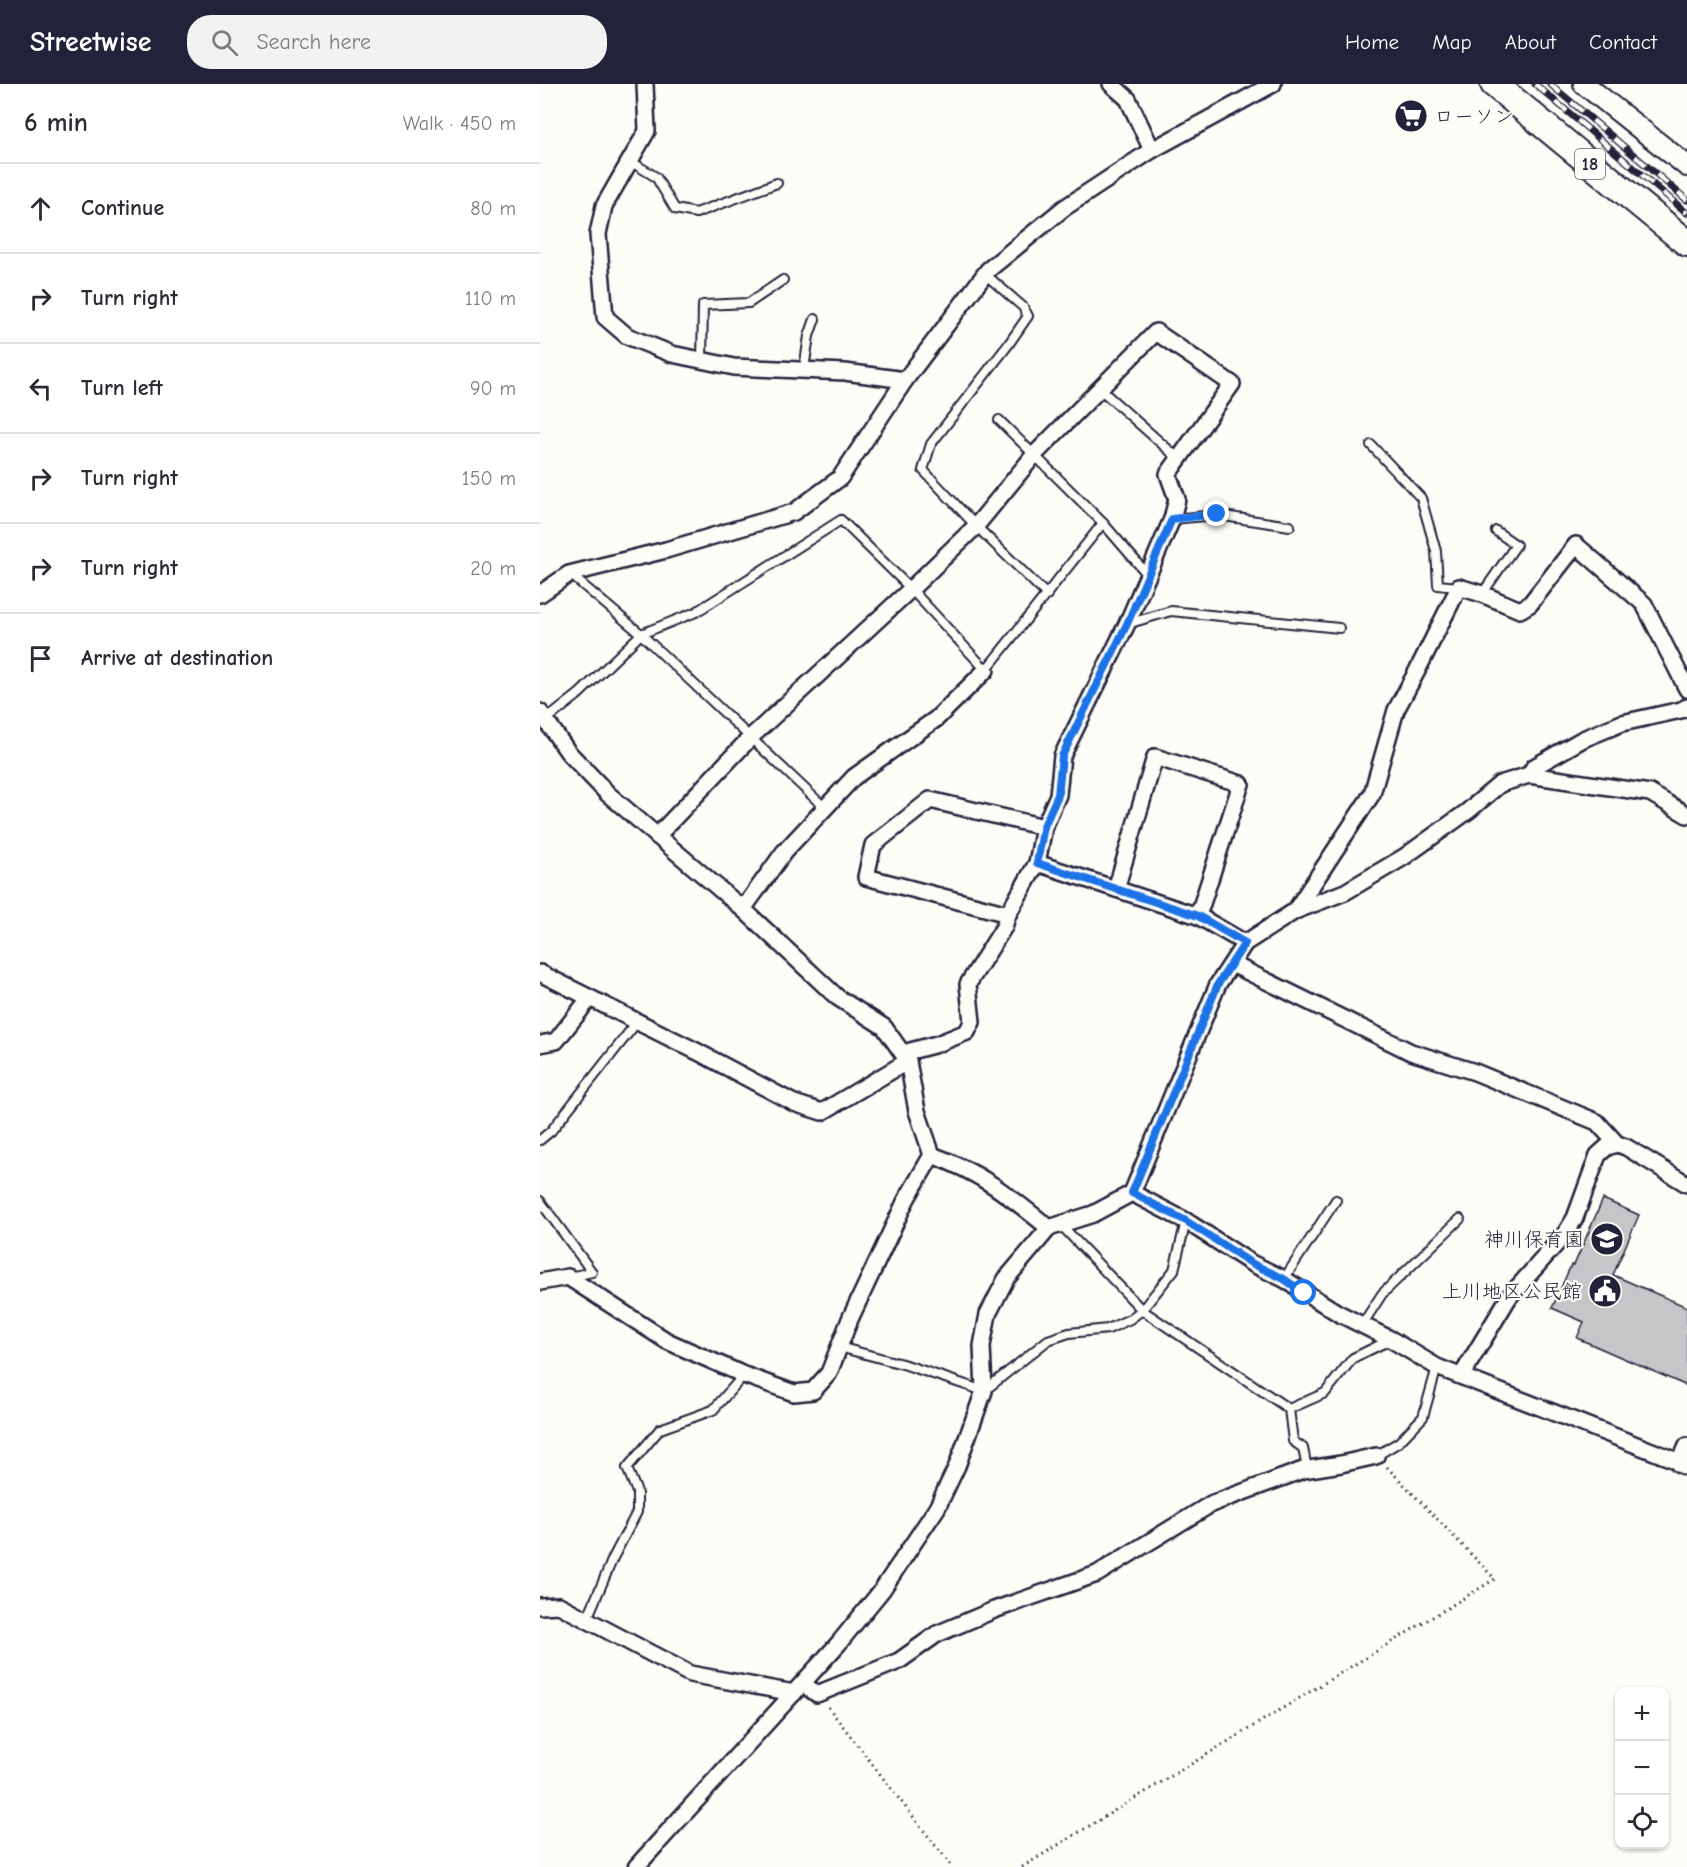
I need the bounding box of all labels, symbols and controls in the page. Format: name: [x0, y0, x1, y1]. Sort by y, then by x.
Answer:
search box: [187, 15, 607, 69]
text: Streetwise: [30, 26, 151, 58]
icon: search: [208, 26, 241, 59]
text: Search here: [256, 29, 371, 55]
text: Home: [1345, 30, 1399, 54]
text: Map: [1432, 30, 1472, 54]
text: About: [1505, 30, 1556, 54]
text: Contact: [1589, 30, 1657, 54]
supermarket icon: ローソン: [1393, 98, 1429, 134]
place label: ローソン: [1434, 105, 1514, 128]
text: 6 min: [24, 108, 88, 138]
text: Walk · 450 m: [403, 112, 516, 135]
road number: 18: [1575, 149, 1605, 179]
icon: ahead: [24, 192, 57, 225]
text: Continue: [81, 195, 164, 221]
text: 80 m: [470, 197, 516, 220]
icon: right: [24, 282, 57, 315]
text: Turn right: [81, 285, 178, 311]
text: 110 m: [465, 287, 516, 310]
icon: left: [24, 372, 57, 405]
text: Turn left: [81, 375, 163, 401]
text: 90 m: [470, 377, 516, 400]
icon: right: [24, 462, 57, 495]
text: Turn right: [81, 465, 178, 491]
text: 150 m: [462, 467, 516, 490]
route end: [1203, 500, 1229, 526]
icon: right: [24, 552, 57, 585]
text: Turn right: [81, 555, 178, 581]
text: 20 m: [470, 557, 516, 580]
icon: arrive: [24, 642, 57, 675]
text: Arrive at destination: [81, 645, 273, 671]
school or university icon: 神川保育園: [1589, 1221, 1625, 1257]
place label: 神川保育園: [1484, 1228, 1584, 1251]
public building icon: 上川地区公民館: [1587, 1273, 1623, 1309]
route start: [1290, 1279, 1316, 1305]
place label: 上川地区公民館: [1442, 1280, 1582, 1303]
map controls: [1615, 1687, 1669, 1849]
button: +: [1615, 1687, 1669, 1741]
button: −: [1615, 1741, 1669, 1795]
button: locate: [1615, 1795, 1669, 1849]

